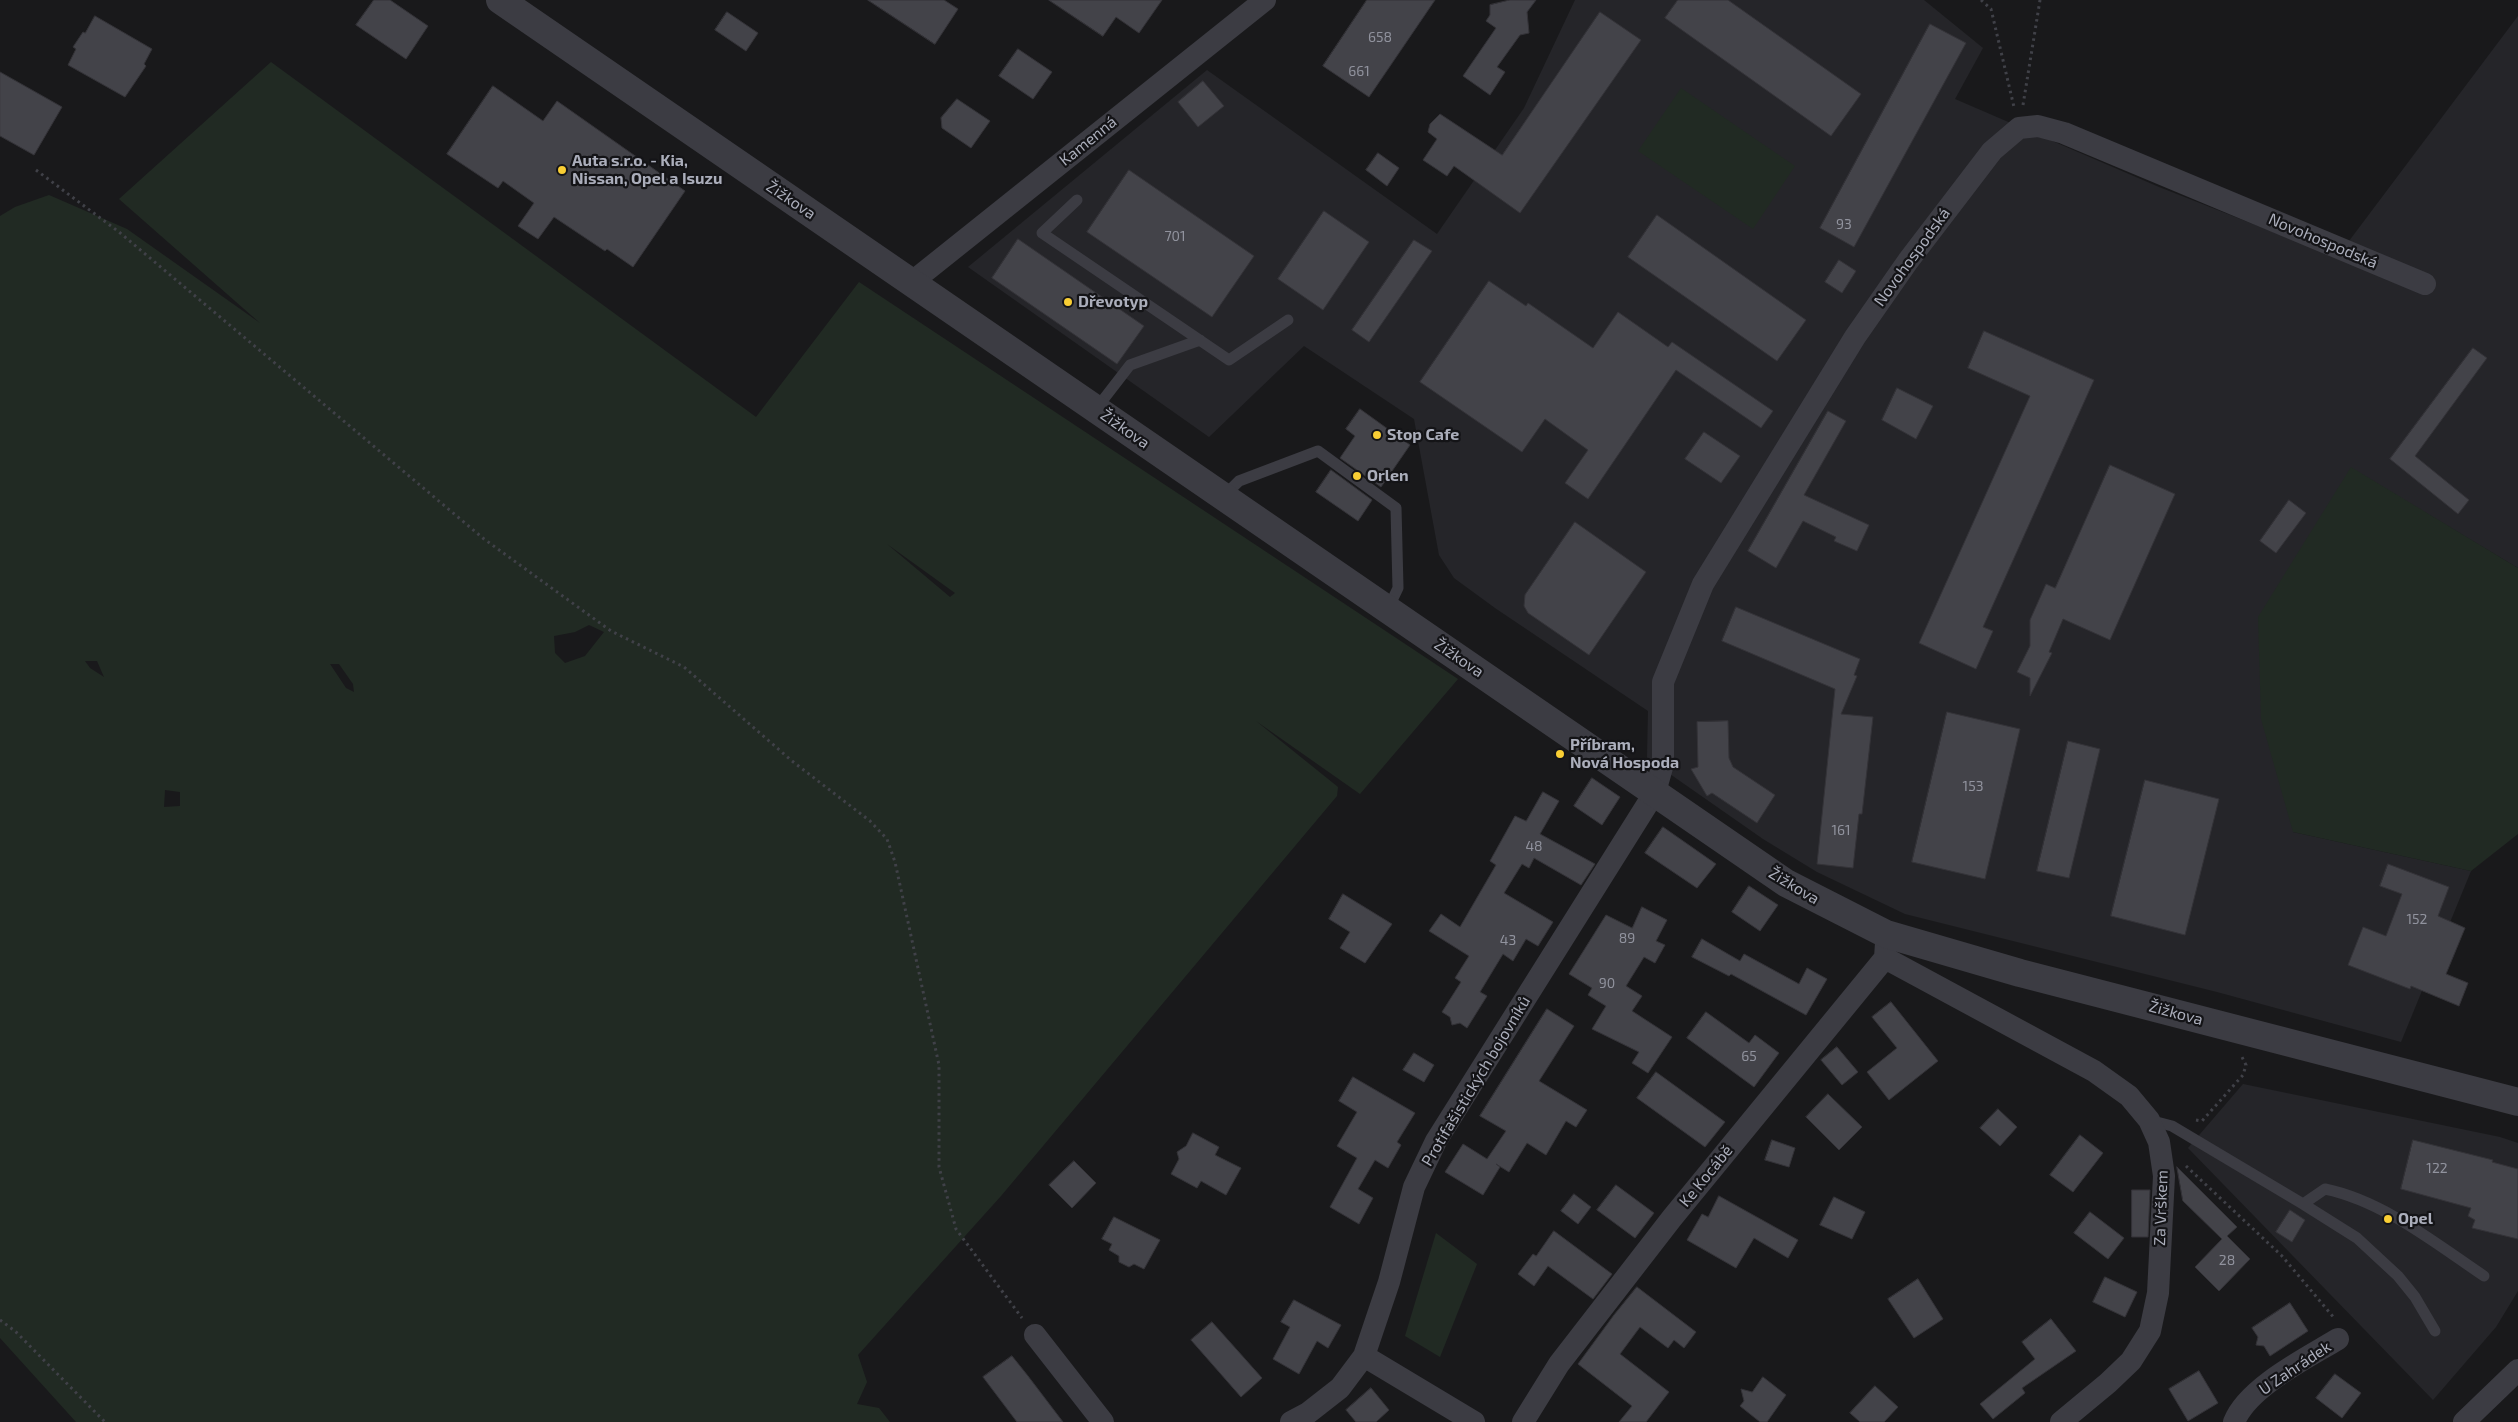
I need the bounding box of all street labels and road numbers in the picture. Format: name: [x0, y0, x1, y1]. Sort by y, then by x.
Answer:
street label: Kamenná: [1055, 112, 1121, 170]
street label: Žižkova: [763, 177, 819, 223]
street label: Novohospodská: [1870, 204, 1954, 310]
street label: Novohospodská: [2265, 209, 2381, 273]
street label: Žižkova: [1097, 405, 1153, 453]
street label: Žižkova: [1431, 635, 1487, 681]
street label: Žižkova: [1765, 864, 1823, 908]
street label: Protifašistických bojovníků: [1418, 992, 1534, 1170]
street label: Žižkova: [2147, 997, 2205, 1029]
street label: Ke Kocábě: [1675, 1141, 1737, 1211]
street label: Za Vrškem: [2150, 1170, 2172, 1246]
street label: U Zahrádek: [2255, 1337, 2335, 1399]

